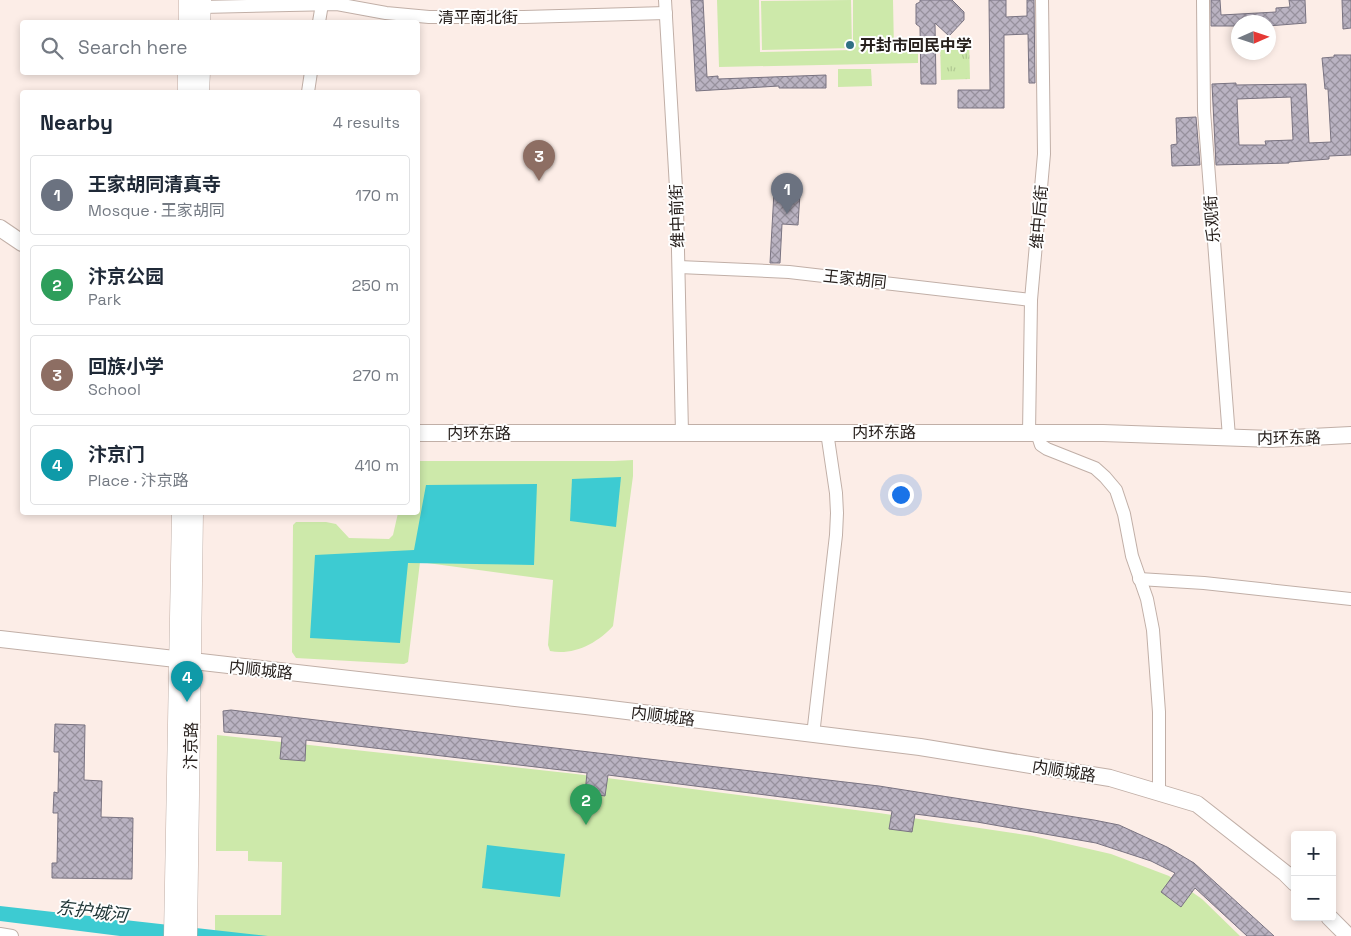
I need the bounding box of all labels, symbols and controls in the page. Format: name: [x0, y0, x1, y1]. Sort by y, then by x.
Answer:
street label: 清平南北街: [438, 7, 518, 28]
north arrow: [1231, 15, 1276, 60]
search box: [20, 20, 420, 75]
icon: search: [38, 34, 66, 62]
text: Search here: [78, 35, 188, 60]
place label: 开封市回民中学: [860, 35, 972, 56]
marker: 开封市回民中学: [844, 39, 856, 51]
text: Nearby: [40, 109, 113, 136]
text: 4 results: [333, 112, 400, 133]
pin: 3: [523, 140, 555, 181]
text: 王家胡同清真寺: [88, 172, 221, 197]
pin: 1: [771, 173, 803, 214]
street label: 维中前街: [665, 184, 689, 248]
street label: 维中后街: [1026, 184, 1052, 250]
text: 1: [53, 185, 61, 206]
text: 170 m: [355, 185, 399, 206]
street label: 乐观街: [1200, 194, 1224, 244]
text: Mosque · 王家胡同: [88, 200, 225, 221]
text: 汴京公园: [88, 264, 164, 289]
street label: 王家胡同: [822, 265, 888, 293]
text: 2: [52, 275, 62, 296]
text: 250 m: [352, 275, 399, 296]
text: Park: [88, 289, 121, 310]
text: 回族小学: [88, 354, 164, 379]
text: 3: [52, 365, 62, 386]
text: 270 m: [352, 365, 399, 386]
text: School: [88, 379, 141, 400]
street label: 内环东路: [852, 422, 916, 443]
street label: 内环东路: [447, 423, 511, 444]
street label: 内环东路: [1257, 427, 1321, 449]
text: 汴京门: [88, 442, 145, 467]
text: 4: [52, 455, 62, 476]
text: 410 m: [355, 455, 399, 476]
text: Place · 汴京路: [88, 470, 189, 491]
your location: [888, 482, 914, 508]
street label: 内顺城路: [228, 656, 294, 684]
pin: 4: [171, 661, 203, 702]
street label: 内顺城路: [630, 702, 696, 730]
street label: 汴京路: [180, 722, 202, 770]
street label: 内顺城路: [1031, 756, 1097, 786]
pin: 2: [570, 784, 602, 825]
map controls: [1291, 831, 1336, 921]
button: +: [1291, 831, 1336, 876]
button: −: [1291, 876, 1336, 921]
water label: 东护城河: [55, 895, 132, 927]

